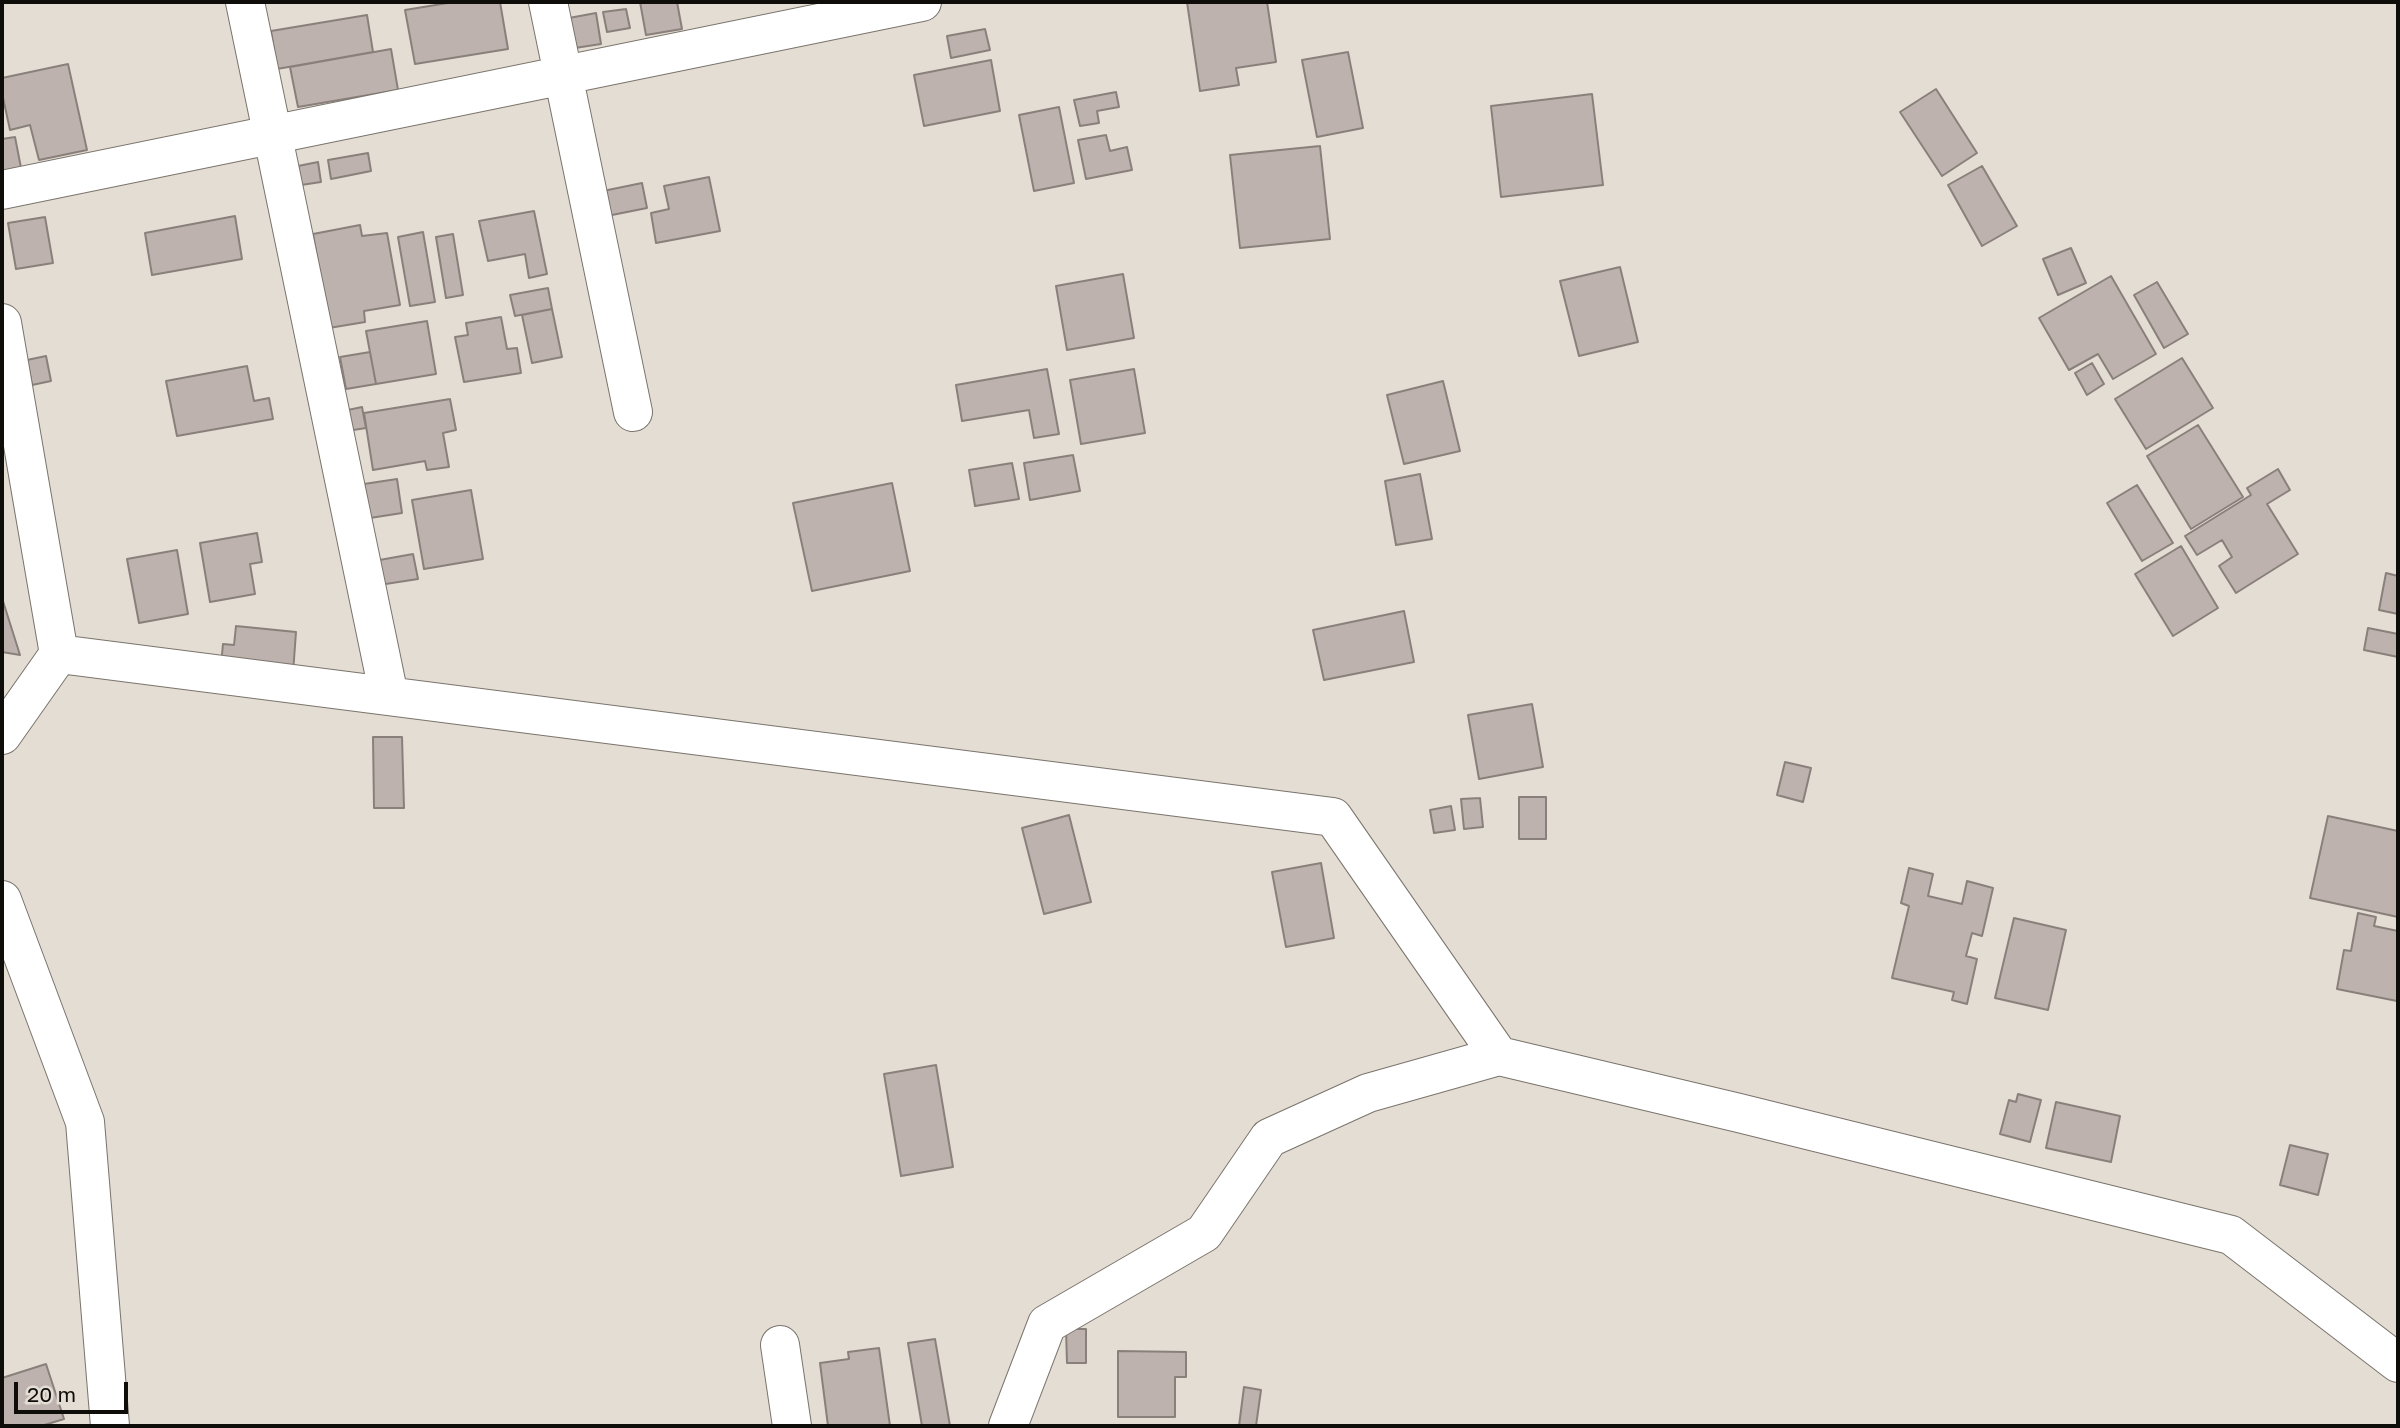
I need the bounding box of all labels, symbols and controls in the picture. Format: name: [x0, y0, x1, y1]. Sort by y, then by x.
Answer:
scale bar: [18, 1368, 131, 1412]
text: 20 m: [27, 1381, 76, 1407]

